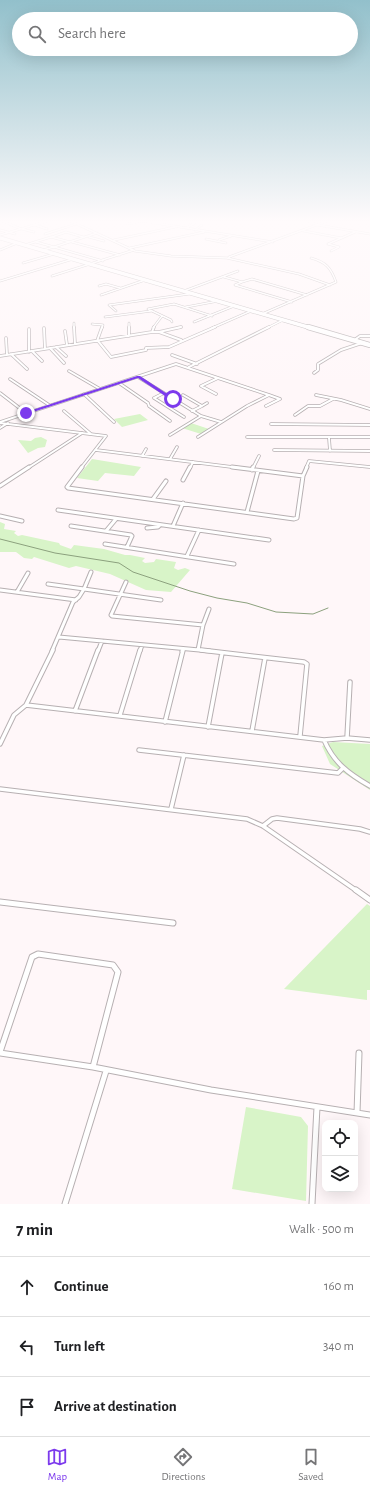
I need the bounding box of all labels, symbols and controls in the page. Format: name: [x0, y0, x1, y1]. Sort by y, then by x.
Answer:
search box: [12, 12, 358, 56]
icon: search: [26, 23, 48, 45]
text: Search here: [58, 26, 126, 41]
route start: [164, 390, 182, 408]
route end: [17, 404, 35, 422]
map controls: [322, 1120, 358, 1192]
button: locate: [322, 1120, 358, 1156]
button: layers: [322, 1156, 358, 1192]
text: 7 min: [16, 1221, 53, 1238]
text: Walk · 500 m: [289, 1223, 354, 1236]
icon: ahead: [16, 1276, 38, 1298]
text: Continue: [54, 1279, 109, 1294]
text: 160 m: [324, 1280, 354, 1293]
icon: left: [16, 1336, 38, 1358]
text: Turn left: [54, 1339, 105, 1354]
text: 340 m: [323, 1340, 354, 1353]
icon: arrive: [16, 1396, 38, 1418]
text: Arrive at destination: [54, 1399, 177, 1414]
tab: Map: [46, 1446, 68, 1483]
tab: Directions: [161, 1446, 205, 1483]
tab: Saved: [298, 1446, 323, 1483]

